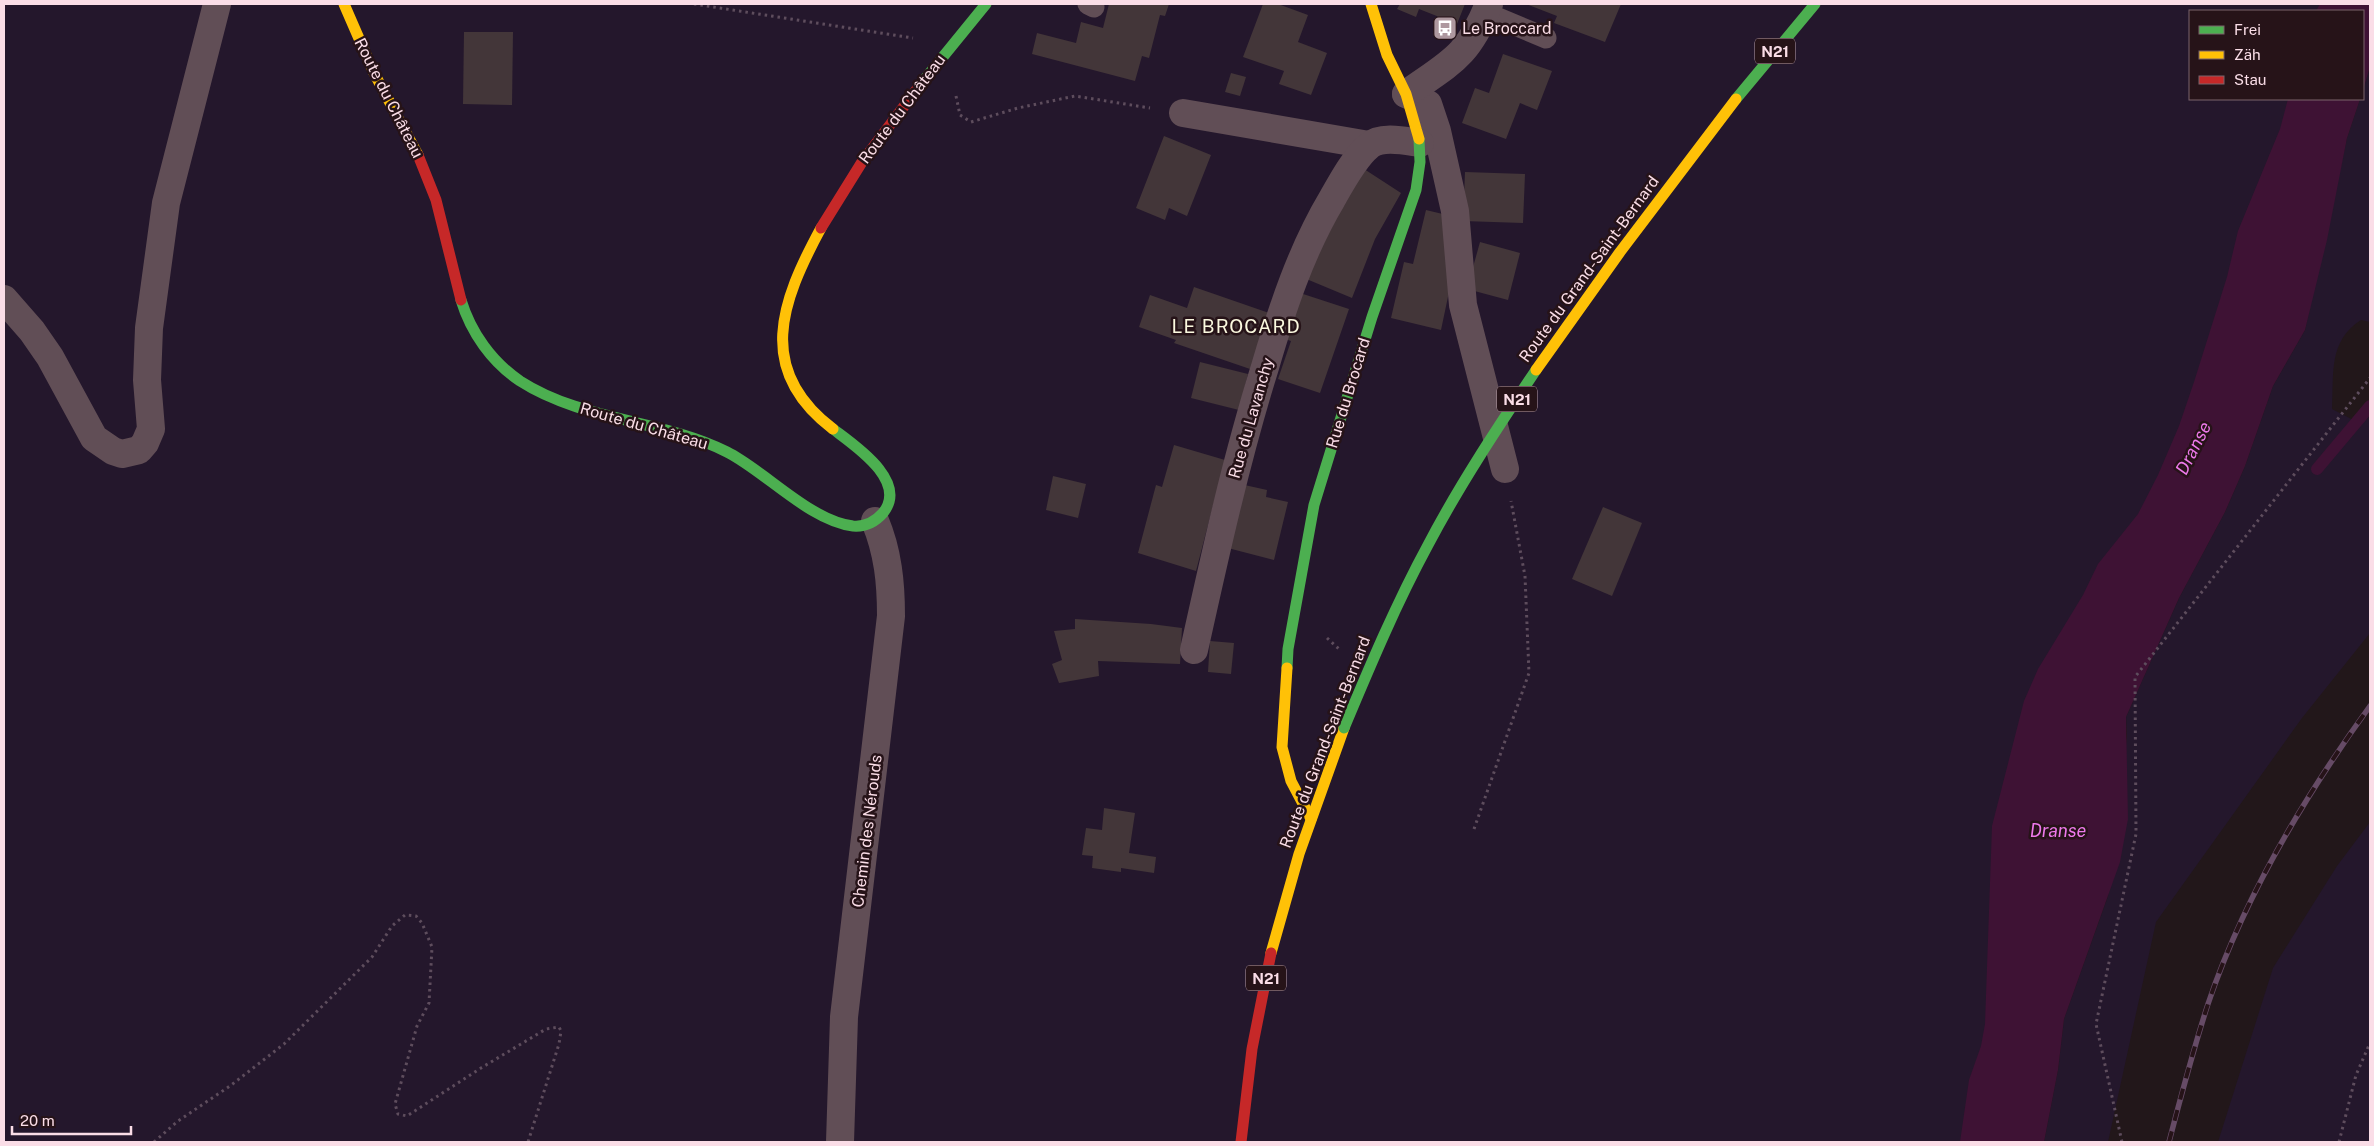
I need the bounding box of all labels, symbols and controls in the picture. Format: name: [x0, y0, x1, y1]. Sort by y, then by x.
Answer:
legend: [2189, 10, 2364, 100]
bus stop icon: Le Broccard: [1432, 15, 1458, 41]
place label: Le Broccard: [1462, 19, 1551, 38]
text: Frei: [2234, 21, 2261, 38]
street label: Route du Château: [351, 35, 427, 161]
road number: N21: [1755, 38, 1795, 64]
text: Zäh: [2234, 46, 2261, 63]
street label: Route du Château: [855, 51, 949, 167]
text: Stau: [2234, 71, 2267, 88]
street label: Route du Grand-Saint-Bernard: [1515, 172, 1663, 366]
district label: LE BROCARD: [1171, 315, 1301, 337]
street label: Rue du Brocard: [1322, 336, 1374, 450]
street label: Rue du Lavanchy: [1225, 355, 1277, 481]
road number: N21: [1497, 386, 1537, 412]
street label: Route du Château: [578, 399, 710, 453]
water label: Dranse: [2171, 418, 2215, 478]
street label: Route du Grand-Saint-Bernard: [1276, 633, 1374, 851]
street label: Chemin des Nérouds: [848, 754, 886, 908]
water label: Dranse: [2030, 820, 2086, 841]
road number: N21: [1246, 966, 1286, 990]
scale bar: [12, 1104, 131, 1136]
text: 20 m: [20, 1112, 55, 1129]

